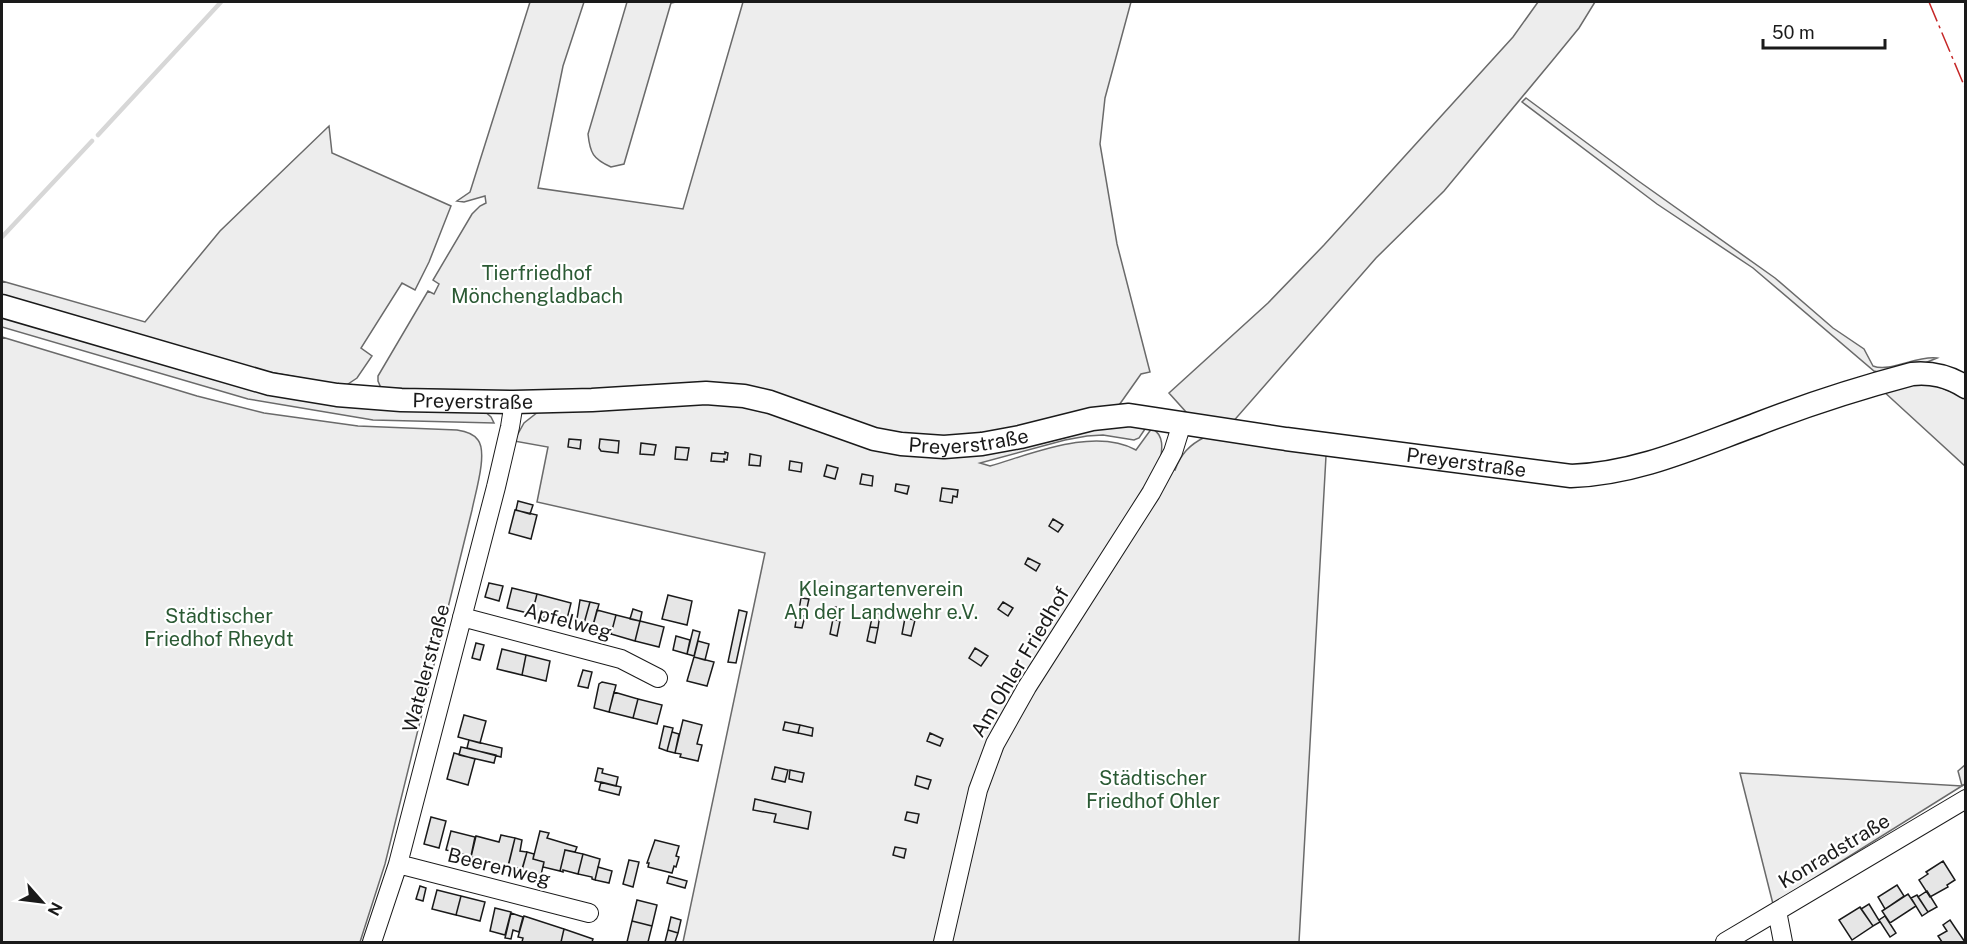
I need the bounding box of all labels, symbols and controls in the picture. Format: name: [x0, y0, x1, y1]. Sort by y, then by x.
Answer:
scale bar: [1763, 12, 1884, 50]
text: 50 m: [1772, 22, 1815, 43]
park label: Tierfriedhof Mönchengladbach: [451, 261, 623, 308]
street label: Preyerstraße: [412, 388, 533, 414]
street label: Preyerstraße: [908, 423, 1031, 459]
street label: Preyerstraße: [1405, 443, 1528, 482]
park label: Kleingartenverein An der Landwehr e.V.: [784, 577, 978, 624]
street label: Am Ohler Friedhof: [966, 583, 1074, 741]
street label: Apfelweg: [522, 598, 614, 644]
street label: Watelerstraße: [397, 601, 455, 735]
park label: Städtischer Friedhof Rheydt: [144, 604, 294, 651]
park label: Städtischer Friedhof Ohler: [1086, 766, 1220, 813]
street label: Konradstraße: [1774, 808, 1894, 894]
street label: Beerenweg: [445, 843, 553, 891]
north arrow: [12, 872, 72, 932]
text: N: [43, 899, 66, 919]

